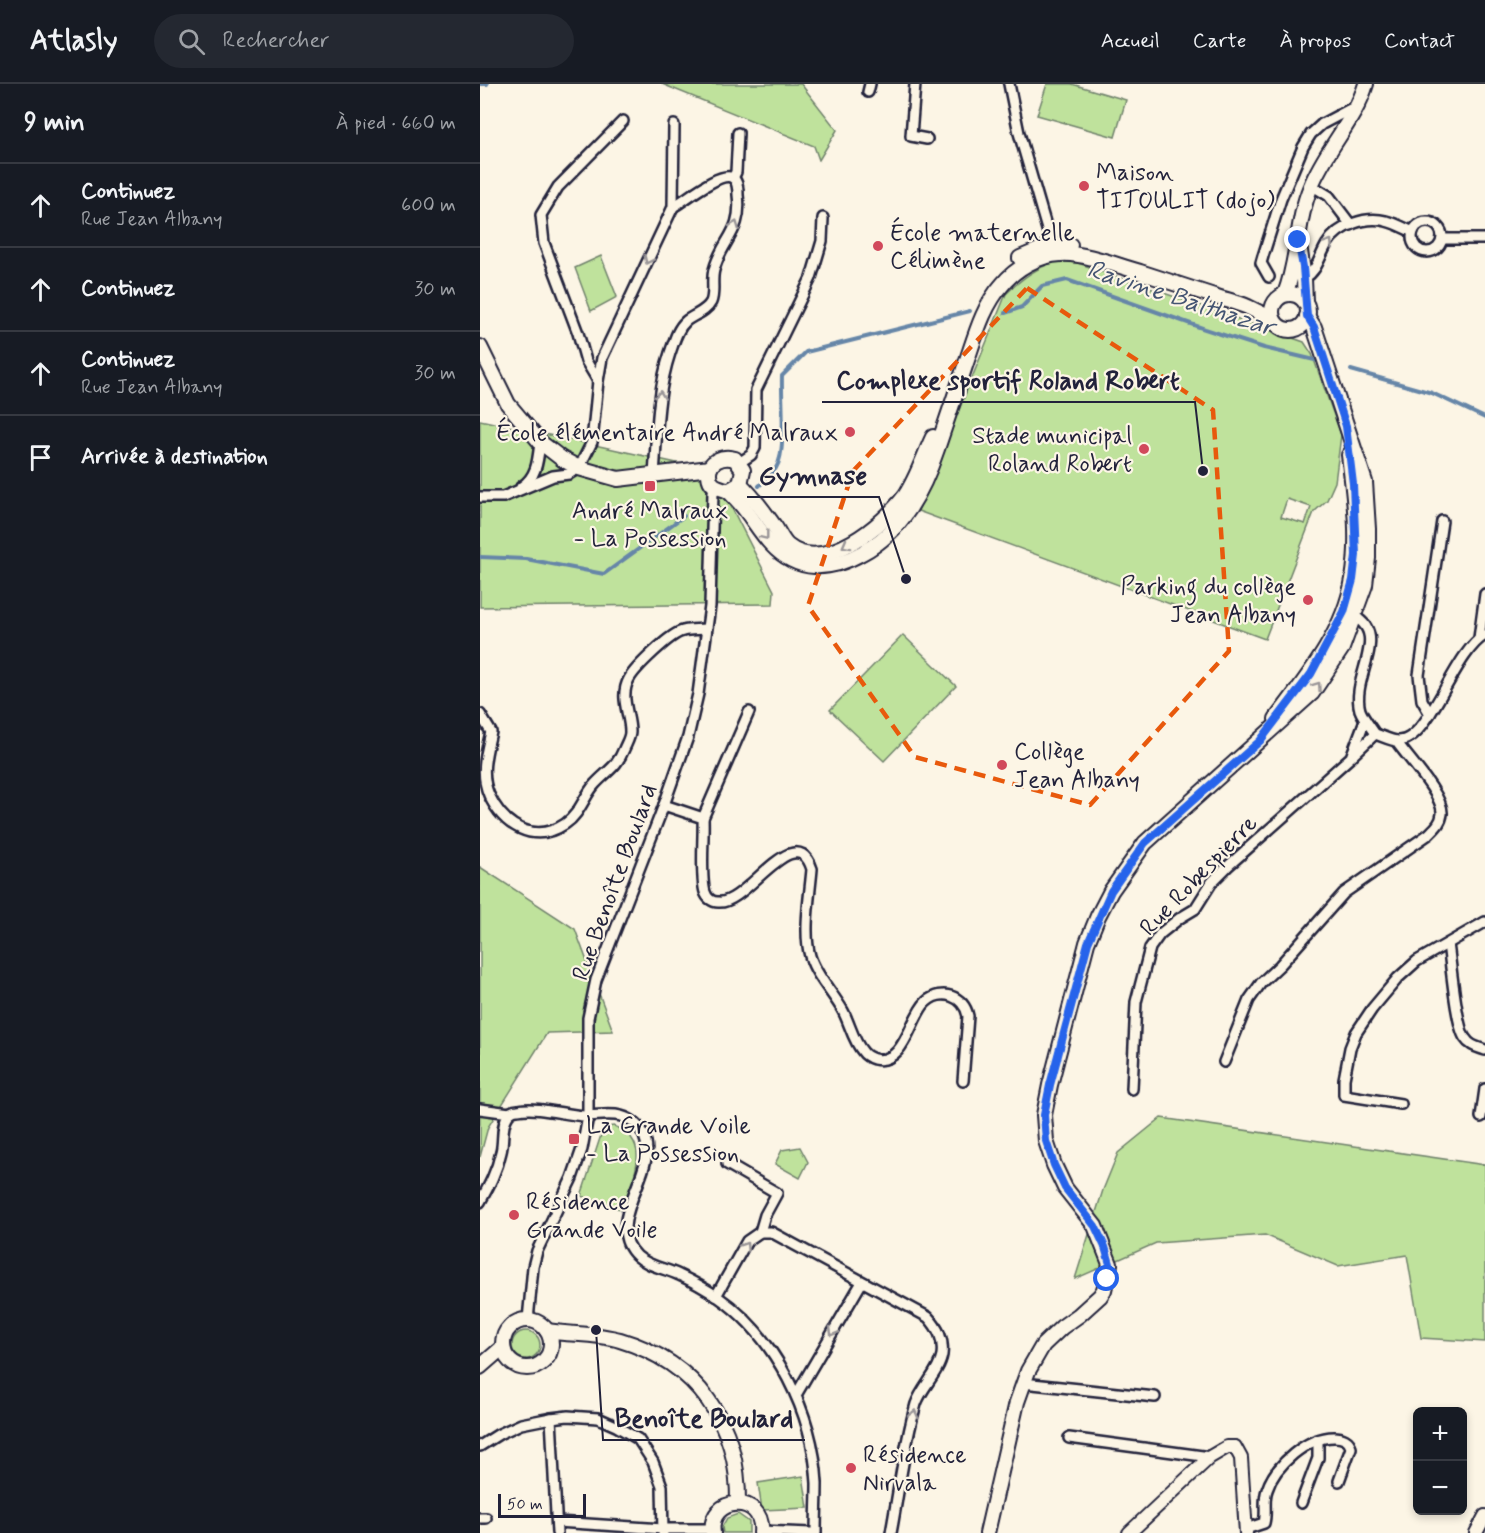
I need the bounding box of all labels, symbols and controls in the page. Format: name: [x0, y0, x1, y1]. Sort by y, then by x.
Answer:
search box: [154, 14, 574, 68]
text: Atlasly: [30, 23, 118, 60]
icon: search: [175, 25, 208, 58]
text: Rechercher: [223, 27, 330, 55]
text: Accueil: [1101, 27, 1160, 55]
text: Carte: [1193, 27, 1247, 55]
text: À propos: [1280, 27, 1351, 55]
text: Contact: [1384, 27, 1455, 55]
text: 9 min: [24, 106, 85, 140]
text: À pied · 660 m: [336, 110, 456, 137]
place label: Maison TITOULIT (dojo): [1096, 158, 1275, 217]
text: Continuez: [81, 178, 175, 206]
marker: Maison TITOULIT (dojo): [1077, 179, 1091, 193]
icon: ahead: [24, 189, 57, 222]
text: 600 m: [401, 192, 456, 219]
text: Rue Jean Albany: [81, 206, 222, 233]
place label: École maternelle Célimène: [890, 216, 1075, 277]
one-way arrow: [728, 220, 740, 231]
route end: [1284, 226, 1310, 252]
one-way arrow: [1322, 238, 1333, 249]
marker: École maternelle Célimène: [871, 239, 885, 253]
one-way arrow: [643, 253, 655, 264]
water label: Ravine Balthazar: [1083, 253, 1281, 346]
icon: ahead: [24, 273, 57, 306]
text: Continuez: [81, 275, 175, 303]
text: 30 m: [414, 276, 456, 303]
text: Continuez: [81, 346, 175, 374]
icon: ahead: [24, 357, 57, 390]
callout: Complexe sportif Roland Robert: [822, 358, 1195, 402]
text: 30 m: [414, 360, 456, 387]
text: Complexe sportif Roland Robert: [836, 365, 1180, 399]
text: Rue Jean Albany: [81, 374, 222, 401]
one-way arrow: [654, 391, 666, 400]
place label: École élémentaire André Malraux: [496, 416, 838, 449]
place label: Stade municipal Roland Robert: [972, 421, 1132, 480]
marker: École élémentaire André Malraux: [843, 425, 857, 439]
icon: arrive: [24, 441, 57, 474]
marker: Stade municipal Roland Robert: [1137, 442, 1151, 456]
text: Arrivée à destination: [81, 443, 268, 471]
callout: Gymnase: [747, 453, 879, 497]
text: Gymnase: [759, 460, 867, 494]
marker: André Malraux - La Possession: [643, 479, 657, 493]
place label: André Malraux - La Possession: [572, 496, 729, 555]
one-way arrow: [757, 529, 768, 540]
one-way arrow: [842, 538, 852, 549]
place label: Parking du collège Jean Albany: [1121, 572, 1296, 631]
marker: Parking du collège Jean Albany: [1301, 593, 1315, 607]
one-way arrow: [1310, 682, 1321, 693]
place label: Collège Jean Albany: [1014, 737, 1140, 796]
marker: Collège Jean Albany: [995, 758, 1009, 772]
street label: Rue Benoîte Boulard: [565, 780, 665, 985]
street label: Rue Robespierre: [1133, 809, 1265, 943]
place label: La Grande Voile - La Possession: [586, 1111, 751, 1170]
marker: La Grande Voile - La Possession: [567, 1132, 581, 1146]
place label: Résidence Grande Voile: [526, 1187, 658, 1246]
marker: Résidence Grande Voile: [507, 1208, 521, 1222]
one-way arrow: [738, 1241, 749, 1252]
route start: [1093, 1265, 1119, 1291]
one-way arrow: [828, 1326, 840, 1336]
callout: Benoîte Boulard: [603, 1396, 805, 1440]
text: Benoîte Boulard: [615, 1403, 793, 1437]
map controls: [1413, 1407, 1467, 1515]
button: +: [1413, 1407, 1467, 1461]
one-way arrow: [907, 1409, 920, 1419]
place label: Résidence Nirvala: [863, 1440, 966, 1499]
marker: Résidence Nirvala: [844, 1461, 858, 1475]
button: −: [1413, 1461, 1467, 1515]
scale bar: [498, 1491, 586, 1518]
text: 50 m: [507, 1494, 543, 1515]

